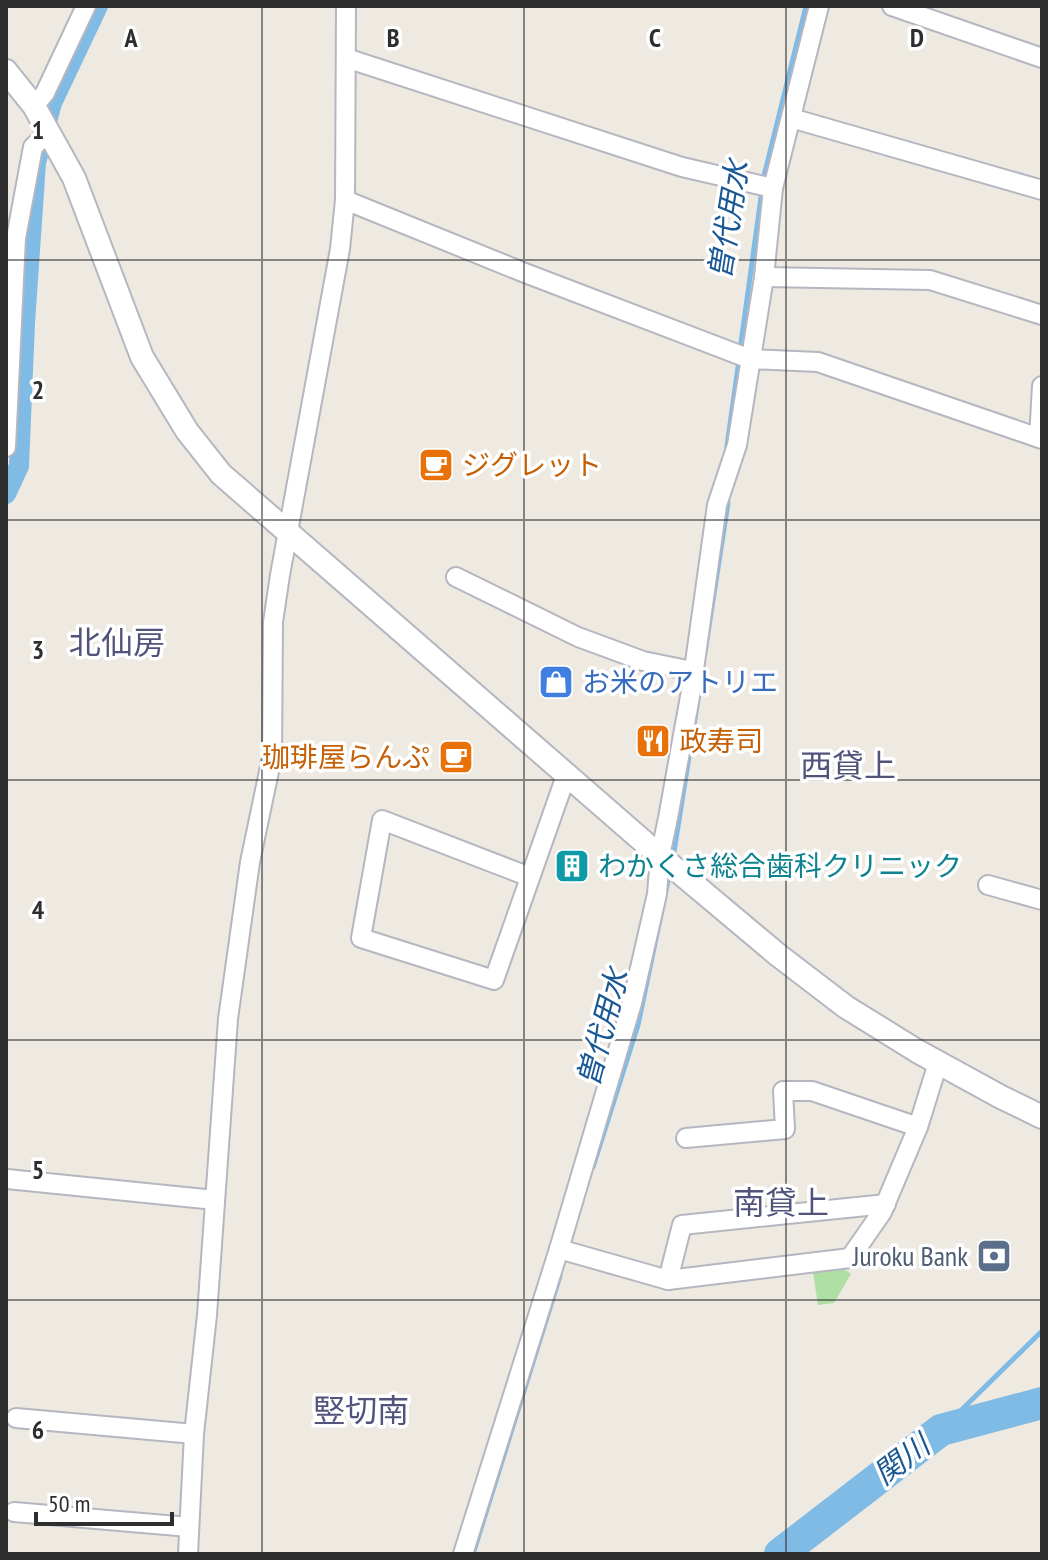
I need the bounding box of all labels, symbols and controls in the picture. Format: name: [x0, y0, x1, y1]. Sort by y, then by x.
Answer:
text: A: [123, 21, 138, 54]
text: B: [387, 21, 400, 54]
text: C: [649, 21, 661, 54]
text: D: [910, 21, 924, 54]
text: 1: [32, 113, 44, 146]
water label: 曽代用水: [699, 154, 757, 282]
text: 2: [32, 373, 44, 406]
cafe icon: ジグレット: [417, 446, 455, 484]
place label: ジグレット: [462, 446, 602, 483]
district label: 北仙房: [69, 621, 165, 663]
text: 3: [32, 633, 44, 666]
shop icon: お米のアトリエ: [537, 663, 575, 701]
place label: お米のアトリエ: [582, 663, 778, 700]
restaurant icon: 政寿司: [634, 722, 672, 760]
place label: 政寿司: [679, 722, 763, 759]
place label: 珈琲屋らんぷ: [262, 738, 430, 775]
cafe icon: 珈琲屋らんぷ: [437, 738, 475, 776]
district label: 西貸上: [800, 744, 896, 786]
building icon: わかくさ総合歯科クリニック: [553, 847, 591, 885]
place label: わかくさ総合歯科クリニック: [598, 847, 962, 884]
text: 4: [32, 893, 45, 926]
water label: 曽代用水: [567, 962, 637, 1091]
text: 5: [32, 1153, 44, 1186]
district label: 南貸上: [733, 1181, 829, 1223]
place label: Juroku Bank: [852, 1237, 968, 1274]
bank icon: Juroku Bank: [975, 1237, 1013, 1275]
district label: 竪切南: [313, 1389, 409, 1431]
text: 6: [32, 1413, 44, 1446]
water label: 関川: [865, 1423, 939, 1492]
scale bar: [36, 1476, 172, 1526]
text: 50 m: [48, 1488, 90, 1519]

